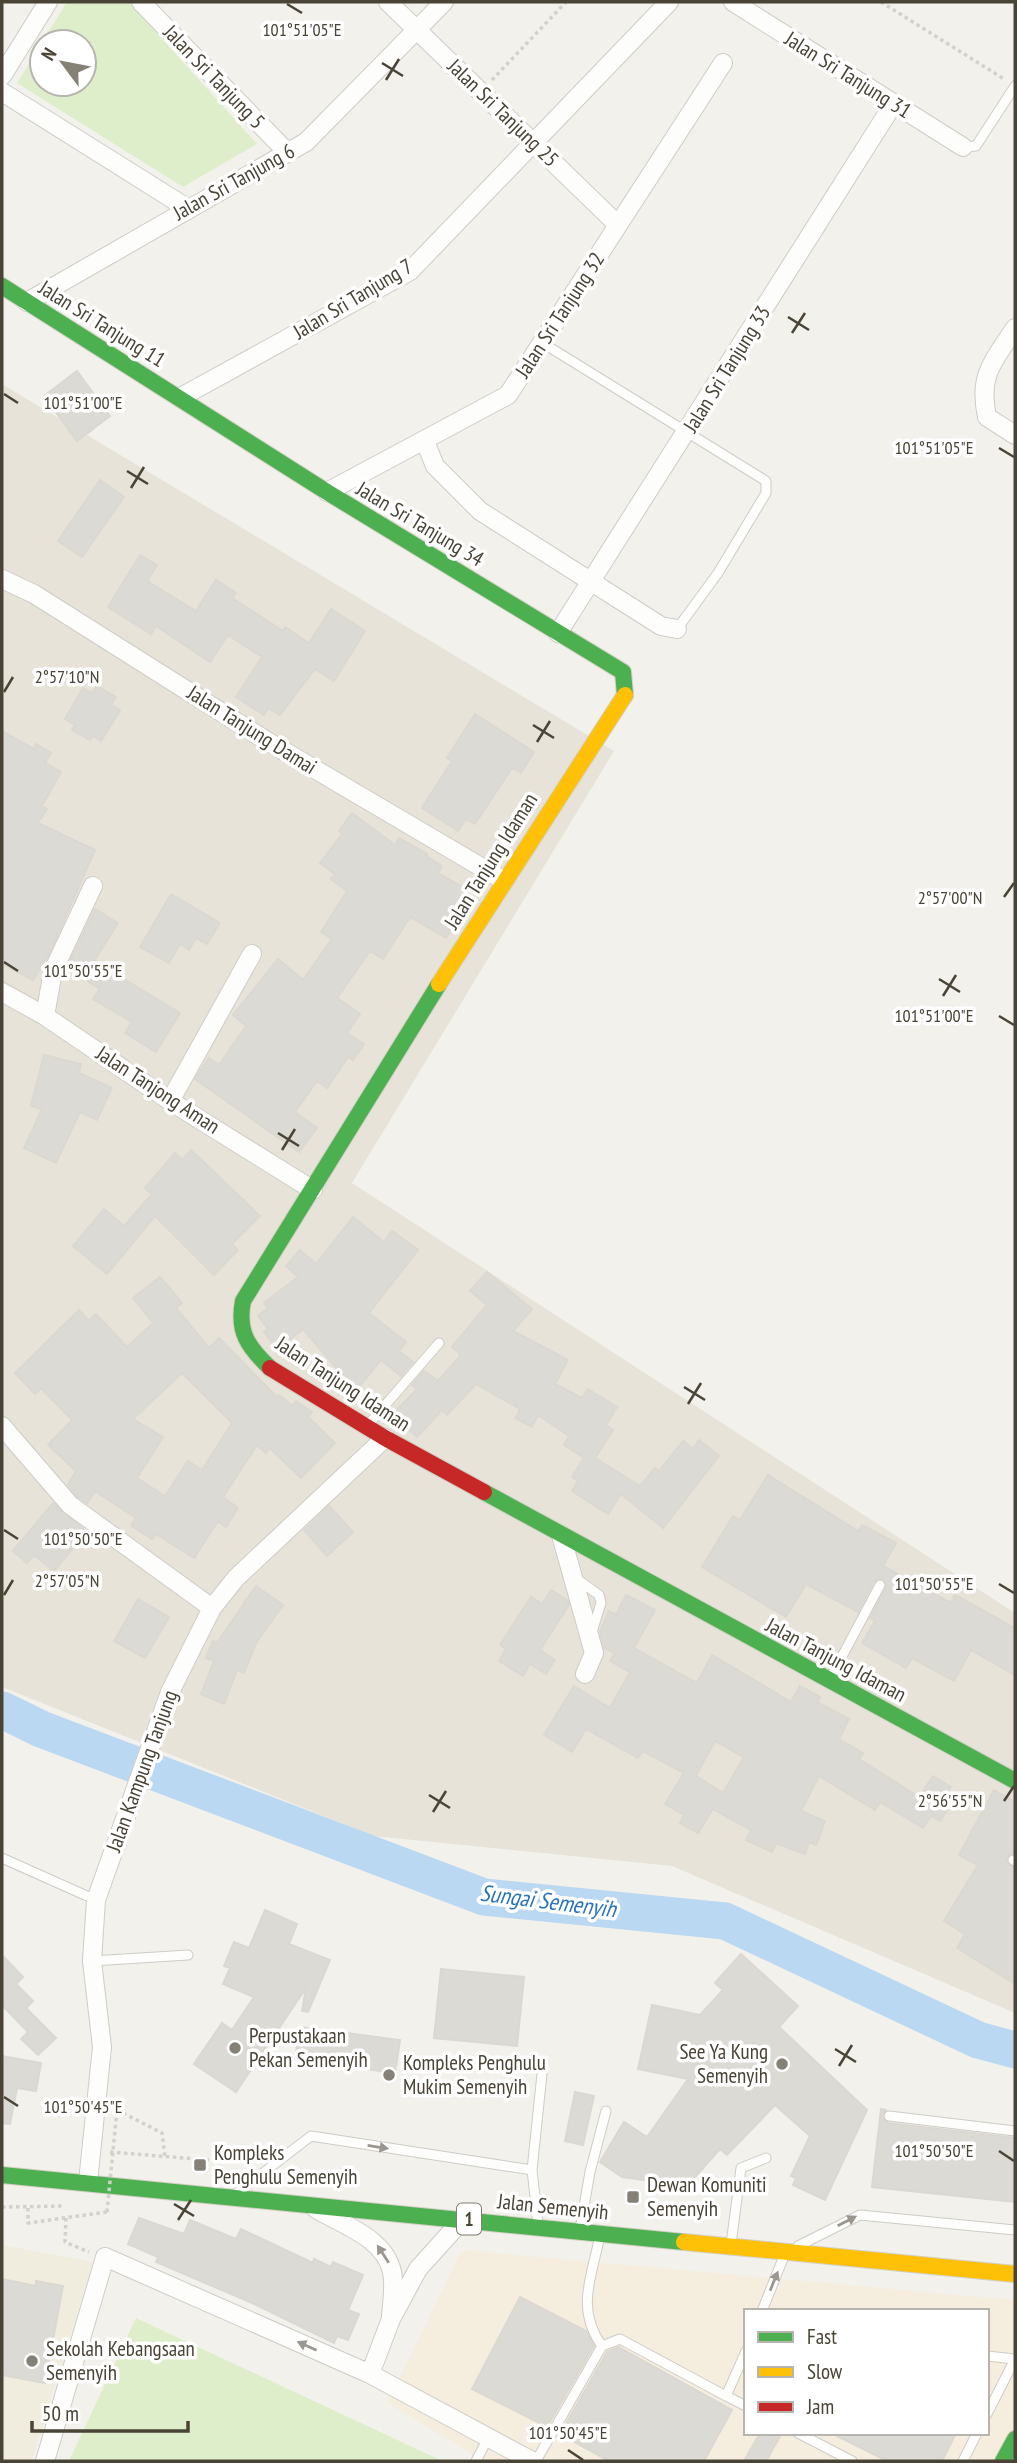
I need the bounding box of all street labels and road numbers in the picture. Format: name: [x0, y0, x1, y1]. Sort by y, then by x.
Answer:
street label: Jalan Sri Tanjung 5: [157, 18, 271, 134]
street label: Jalan Sri Tanjung 31: [779, 24, 917, 124]
street label: Jalan Sri Tanjung 25: [441, 52, 565, 172]
street label: Jalan Sri Tanjung 6: [167, 137, 299, 227]
street label: Jalan Sri Tanjung 32: [508, 247, 610, 383]
street label: Jalan Sri Tanjung 7: [287, 252, 417, 345]
street label: Jalan Sri Tanjung 11: [33, 273, 171, 373]
street label: Jalan Sri Tanjung 33: [676, 300, 776, 438]
street label: Jalan Sri Tanjung 34: [351, 474, 489, 573]
street label: Jalan Tanjung Damai: [182, 679, 322, 780]
street label: Jalan Tanjung Idaman: [437, 788, 543, 935]
street label: Jalan Tanjong Aman: [90, 1039, 225, 1140]
street label: Jalan Tanjung Idaman: [270, 1329, 416, 1437]
street label: Jalan Tanjung Idaman: [761, 1611, 911, 1708]
street label: Jalan Kampung Tanjung: [99, 1686, 183, 1856]
street label: Jalan Semenyih: [495, 2187, 610, 2226]
road number: 1: [457, 2204, 481, 2234]

